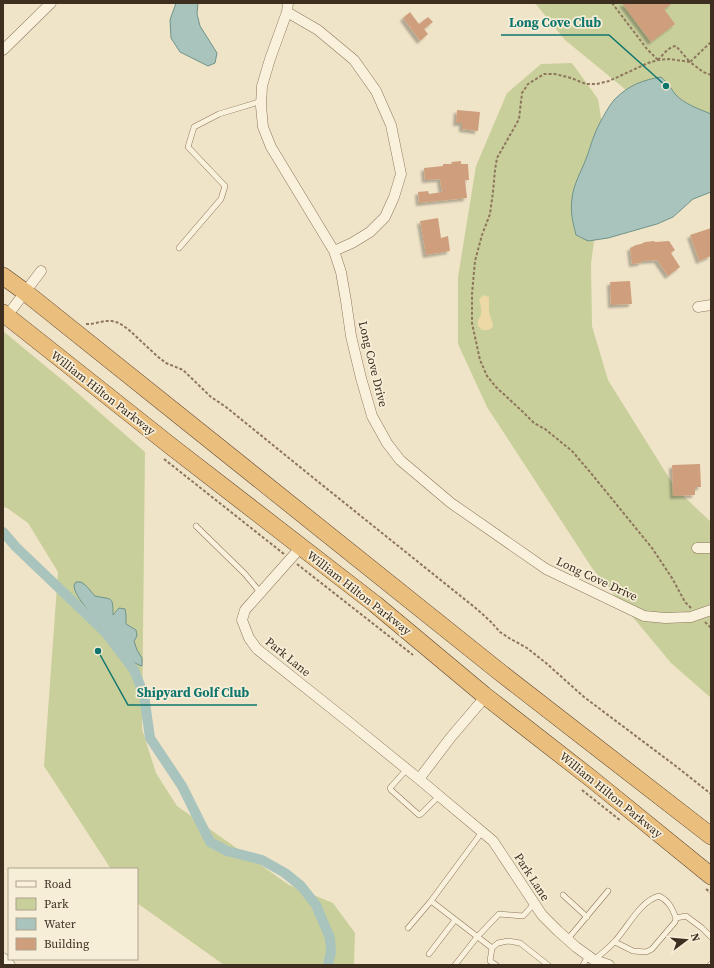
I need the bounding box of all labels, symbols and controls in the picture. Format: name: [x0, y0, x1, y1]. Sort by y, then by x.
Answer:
callout: Long Cove Club: [501, 10, 609, 35]
text: Long Cove Club: [509, 14, 601, 31]
street label: Long Cove Drive: [355, 319, 391, 409]
street label: William Hilton Parkway: [48, 347, 159, 439]
street label: William Hilton Parkway: [304, 547, 415, 639]
street label: Long Cove Drive: [554, 553, 640, 605]
street label: Park Lane: [262, 634, 314, 680]
callout: Shipyard Golf Club: [128, 680, 257, 705]
text: Shipyard Golf Club: [137, 684, 249, 701]
street label: William Hilton Parkway: [556, 748, 666, 842]
street label: Park Lane: [511, 850, 553, 904]
legend: [8, 868, 138, 960]
text: Road: [44, 876, 71, 892]
text: Park: [44, 896, 69, 912]
text: Water: [44, 916, 76, 932]
north arrow: [666, 920, 706, 960]
text: N: [687, 931, 703, 943]
text: Building: [44, 936, 89, 952]

